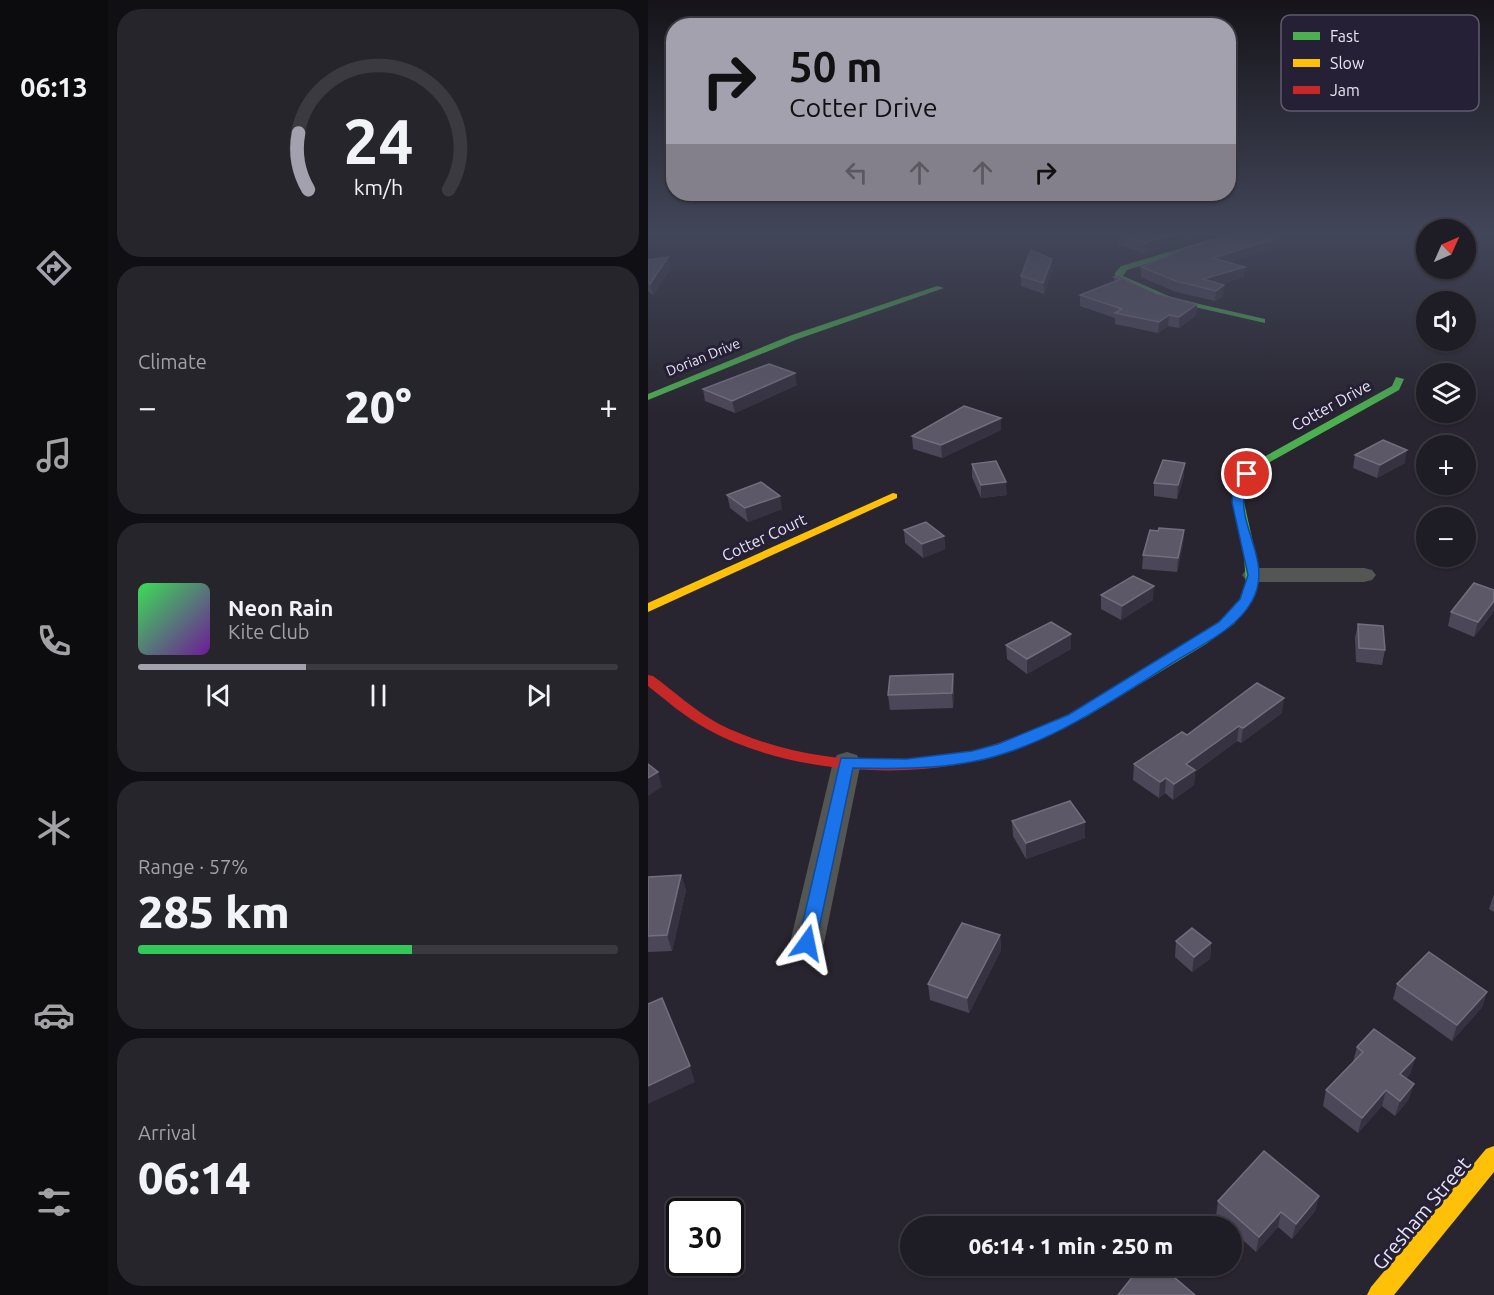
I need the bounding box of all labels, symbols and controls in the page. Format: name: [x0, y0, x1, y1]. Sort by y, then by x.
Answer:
legend: [1281, 15, 1479, 111]
text: Fast: [1330, 27, 1360, 45]
icon: right: [690, 42, 768, 120]
text: 50 m: [789, 43, 883, 90]
text: Slow: [1330, 54, 1365, 72]
text: 06:13: [20, 72, 88, 102]
text: Jam: [1330, 81, 1360, 99]
text: Cotter Drive: [789, 92, 938, 122]
text: 24: [343, 106, 413, 176]
icon: left: [840, 156, 873, 189]
icon: ahead: [903, 156, 936, 189]
icon: ahead: [966, 156, 999, 189]
icon: right: [1029, 156, 1062, 189]
text: km/h: [353, 175, 403, 199]
north arrow: [1416, 219, 1476, 279]
map controls: [1416, 219, 1476, 567]
icon: directions: [33, 247, 75, 289]
button: sound: [1416, 291, 1476, 351]
street label: Dorian Drive: [664, 335, 742, 379]
text: Climate: [138, 350, 207, 373]
button: layers: [1416, 363, 1476, 423]
street label: Cotter Drive: [1288, 376, 1374, 434]
text: 20°: [344, 381, 412, 432]
text: −: [138, 388, 157, 425]
text: +: [599, 388, 618, 425]
icon: music: [33, 434, 75, 476]
button: +: [1416, 435, 1476, 495]
pin: [1221, 448, 1272, 499]
icon: arrive: [1230, 457, 1263, 490]
button: −: [1416, 507, 1476, 567]
street label: Cotter Court: [719, 509, 810, 564]
text: Neon Rain: [228, 595, 333, 620]
icon: phone: [33, 620, 75, 662]
text: Kite Club: [228, 620, 310, 643]
icon: previous: [202, 679, 235, 712]
icon: pause: [362, 679, 395, 712]
icon: next: [522, 679, 555, 712]
icon: climate: [33, 807, 75, 849]
text: Range · 57%: [138, 855, 248, 878]
text: 285 km: [138, 886, 290, 937]
position arrow: [775, 911, 839, 975]
icon: car: [33, 994, 75, 1036]
text: Arrival: [138, 1121, 196, 1144]
text: 06:14: [138, 1152, 251, 1203]
street label: Gresham Street: [1367, 1152, 1475, 1274]
icon: filters: [33, 1181, 75, 1223]
speed limit sign: 30: [666, 1198, 744, 1276]
text: 06:14 · 1 min · 250 m: [969, 1233, 1173, 1258]

